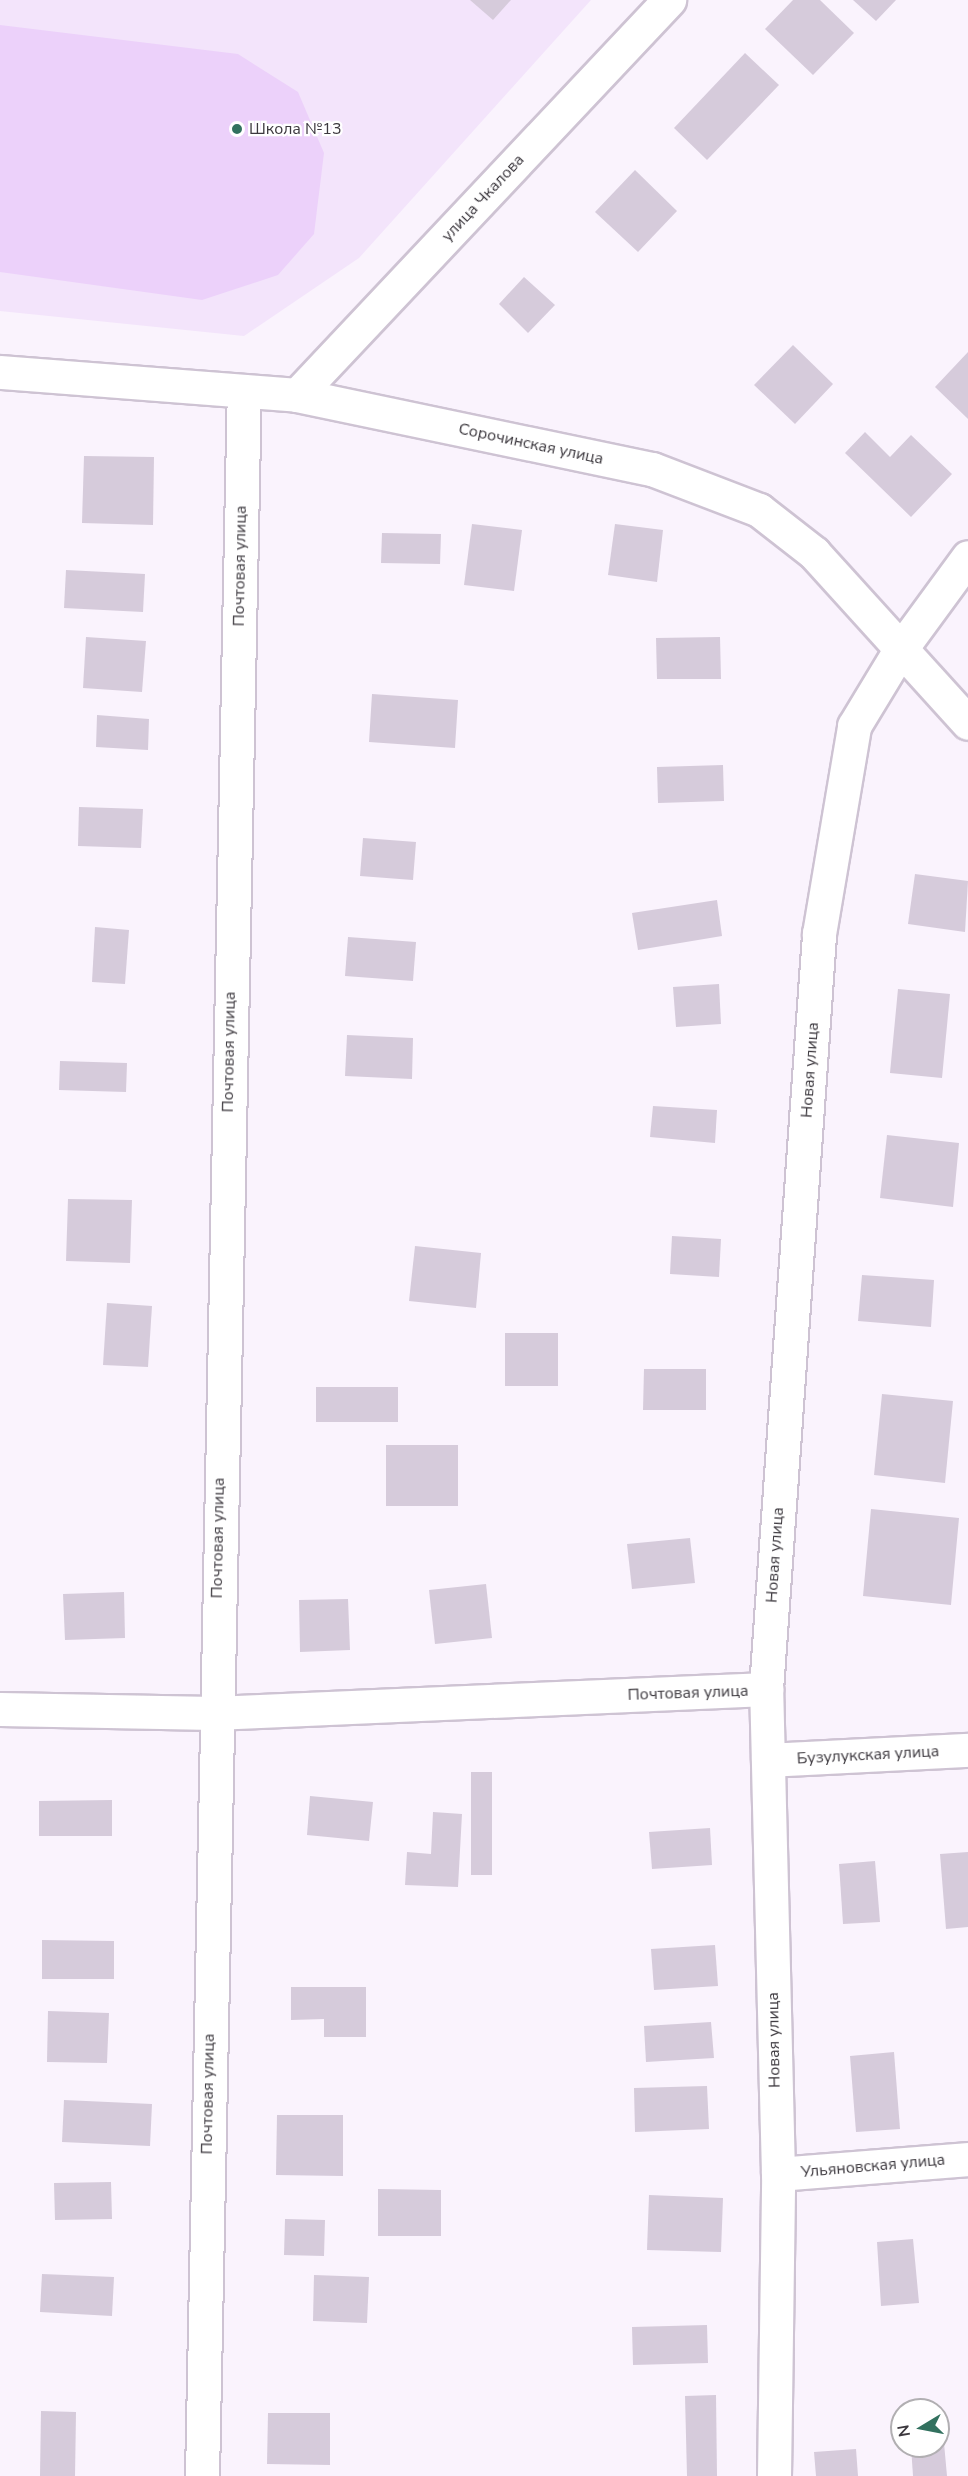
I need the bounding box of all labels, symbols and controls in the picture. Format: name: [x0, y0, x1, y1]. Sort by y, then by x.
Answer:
place label: Школа №13: [249, 119, 342, 139]
marker: Школа №13: [230, 122, 244, 136]
street label: улица Чкалова: [438, 150, 528, 246]
street label: Сорочинская улица: [457, 419, 605, 469]
street label: Почтовая улица: [229, 505, 251, 627]
street label: Почтовая улица: [218, 991, 240, 1113]
street label: Новая улица: [797, 1021, 823, 1119]
street label: Почтовая улица: [207, 1477, 229, 1599]
street label: Новая улица: [762, 1506, 788, 1604]
street label: Почтовая улица: [627, 1681, 749, 1705]
street label: Бузулукская улица: [796, 1742, 940, 1768]
street label: Новая улица: [764, 1992, 784, 2088]
street label: Почтовая улица: [197, 2033, 219, 2155]
street label: Ульяновская улица: [800, 2150, 946, 2182]
north arrow: [890, 2398, 950, 2458]
text: N: [892, 2423, 916, 2439]

